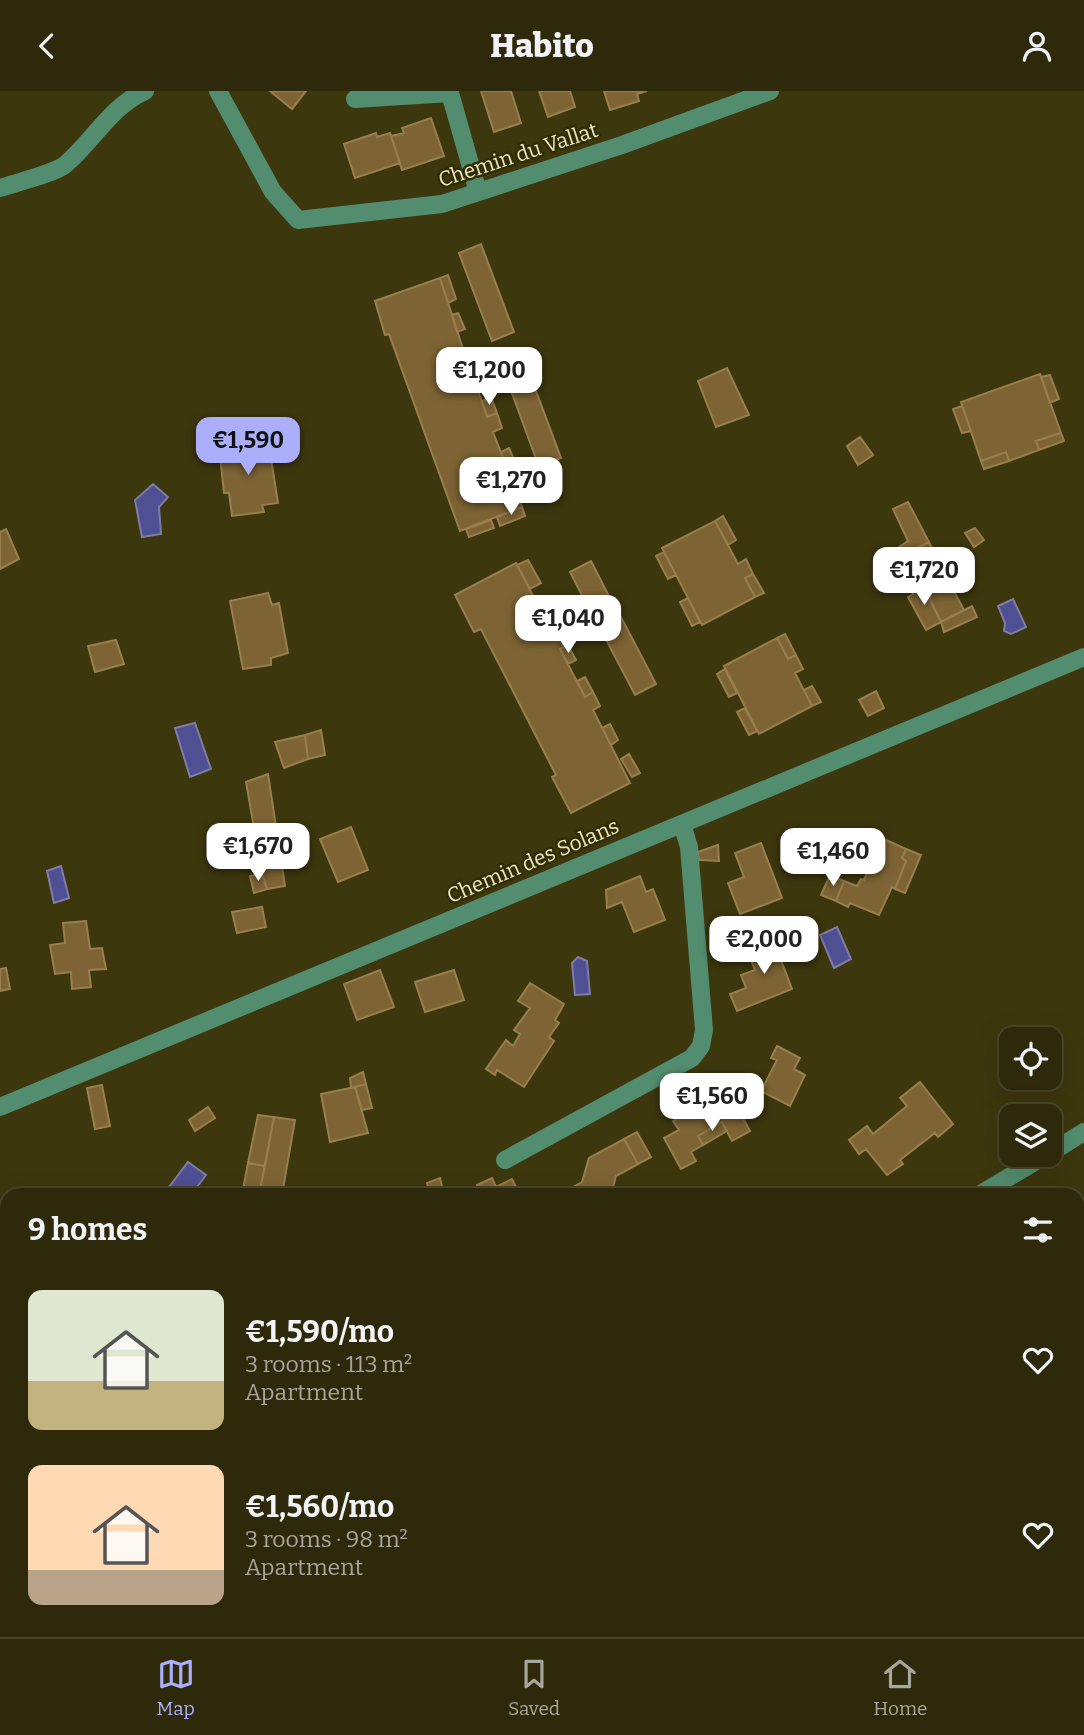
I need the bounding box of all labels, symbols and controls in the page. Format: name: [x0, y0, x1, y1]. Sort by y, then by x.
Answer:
icon: back: [28, 27, 66, 65]
text: Habito: [490, 27, 594, 65]
icon: person: [1018, 27, 1056, 65]
street label: Chemin du Vallat: [435, 117, 601, 193]
pin: €1,200: [432, 347, 546, 407]
text: €1,200: [452, 356, 526, 384]
pin: €1,590: [191, 417, 305, 477]
text: €1,590: [212, 426, 284, 454]
pin: €1,270: [454, 457, 568, 517]
text: €1,270: [475, 466, 547, 494]
pin: €1,720: [867, 547, 981, 607]
text: €1,720: [889, 556, 959, 584]
pin: €1,040: [511, 595, 625, 655]
text: €1,040: [531, 604, 605, 632]
street label: Chemin des Solans: [443, 813, 623, 909]
pin: €1,670: [201, 823, 315, 883]
pin: €1,460: [776, 829, 890, 888]
text: €1,670: [223, 832, 293, 860]
text: €1,460: [796, 837, 870, 865]
pin: €2,000: [707, 917, 821, 976]
text: €2,000: [725, 925, 803, 953]
map controls: [999, 1027, 1062, 1167]
button: locate: [999, 1027, 1062, 1090]
pin: €1,560: [655, 1073, 769, 1133]
text: €1,560: [676, 1082, 748, 1110]
button: layers: [999, 1104, 1062, 1167]
icon: filters: [1019, 1211, 1057, 1249]
text: 9 homes: [28, 1212, 147, 1248]
text: €1,590/mo: [245, 1314, 394, 1350]
icon: home: [84, 1318, 168, 1402]
icon: heart: [1019, 1341, 1057, 1379]
text: 3 rooms · 113 m²: [245, 1350, 412, 1378]
text: Apartment: [245, 1378, 363, 1406]
text: €1,560/mo: [245, 1489, 394, 1525]
icon: home: [84, 1493, 168, 1577]
icon: heart: [1019, 1516, 1057, 1554]
text: 3 rooms · 98 m²: [245, 1525, 408, 1553]
text: Apartment: [245, 1553, 363, 1581]
tab: Map: [157, 1655, 195, 1720]
tab: Saved: [508, 1655, 560, 1720]
tab: Home: [873, 1655, 927, 1720]

